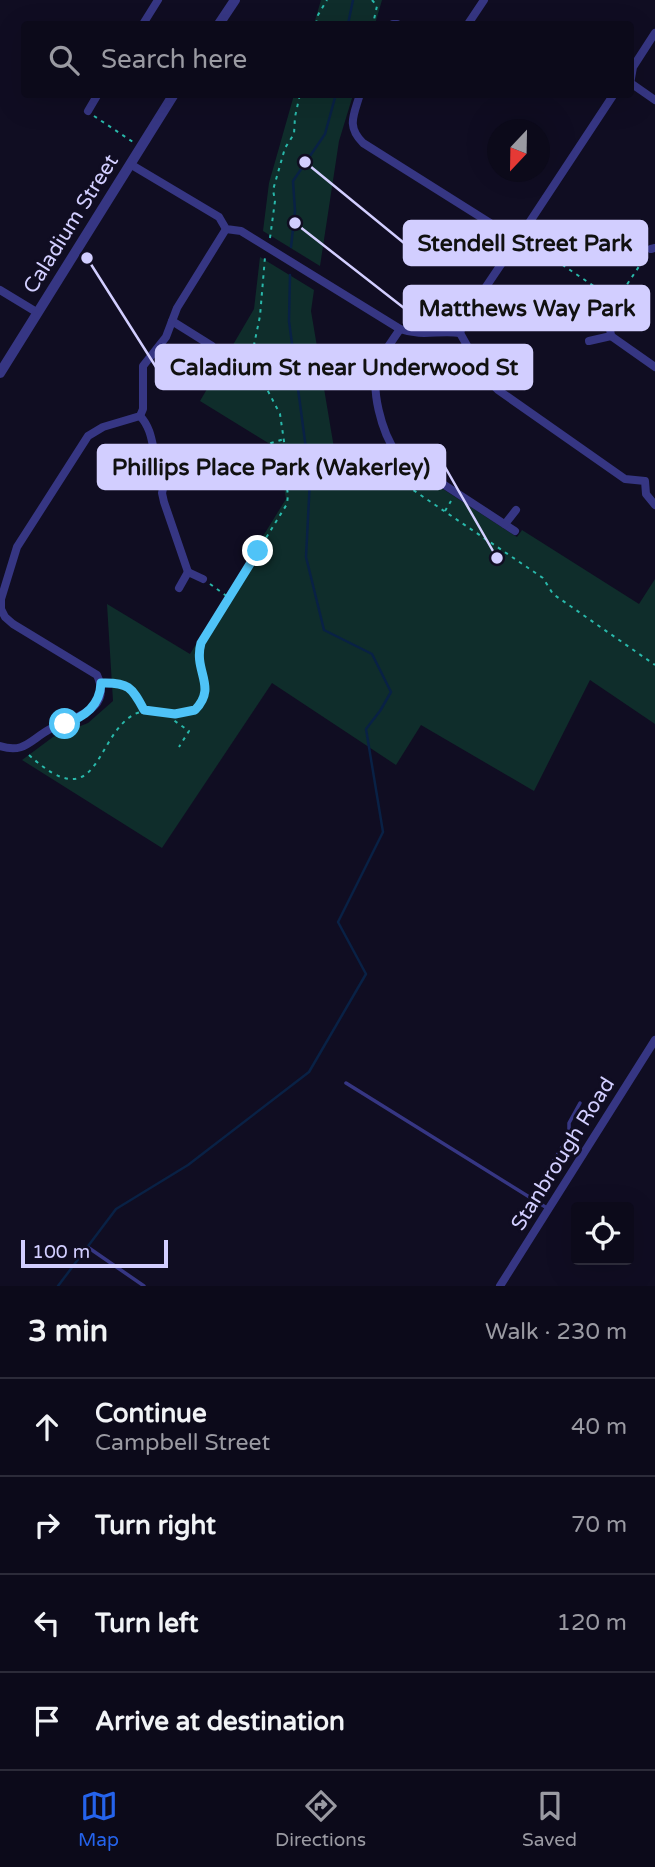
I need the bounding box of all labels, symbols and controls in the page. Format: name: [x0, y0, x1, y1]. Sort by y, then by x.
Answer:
search box: [21, 21, 634, 98]
icon: search: [45, 41, 83, 79]
text: Search here: [101, 44, 247, 75]
north arrow: [487, 119, 550, 182]
street label: Caladium Street: [18, 150, 124, 298]
callout: Stendell Street Park: [404, 221, 647, 265]
text: Stendell Street Park: [417, 230, 633, 258]
callout: Matthews Way Park: [404, 286, 649, 330]
text: Matthews Way Park: [418, 295, 636, 323]
callout: Caladium St near Underwood St: [156, 345, 532, 389]
text: Caladium St near Underwood St: [170, 354, 518, 382]
callout: Phillips Place Park (Wakerley): [98, 445, 445, 489]
text: Phillips Place Park (Wakerley): [112, 454, 430, 482]
route end: [242, 535, 273, 566]
route start: [49, 708, 80, 739]
street label: Stanbrough Road: [506, 1073, 620, 1235]
map controls: [571, 1202, 634, 1265]
button: locate: [571, 1202, 634, 1265]
scale bar: [21, 1237, 168, 1269]
text: 100 m: [32, 1241, 90, 1263]
text: 3 min: [28, 1313, 108, 1350]
text: Walk · 230 m: [485, 1318, 627, 1346]
text: Continue: [95, 1398, 207, 1429]
icon: ahead: [28, 1408, 66, 1446]
text: 40 m: [571, 1413, 627, 1441]
text: Campbell Street: [95, 1429, 270, 1457]
icon: right: [28, 1506, 66, 1544]
text: Turn right: [95, 1510, 216, 1541]
text: 70 m: [571, 1511, 627, 1539]
icon: left: [28, 1604, 66, 1642]
text: Turn left: [95, 1608, 198, 1639]
text: 120 m: [557, 1609, 627, 1637]
icon: arrive: [28, 1702, 66, 1740]
text: Arrive at destination: [95, 1706, 345, 1737]
tab: Map: [78, 1787, 119, 1851]
tab: Directions: [275, 1787, 366, 1851]
tab: Saved: [522, 1787, 577, 1851]

